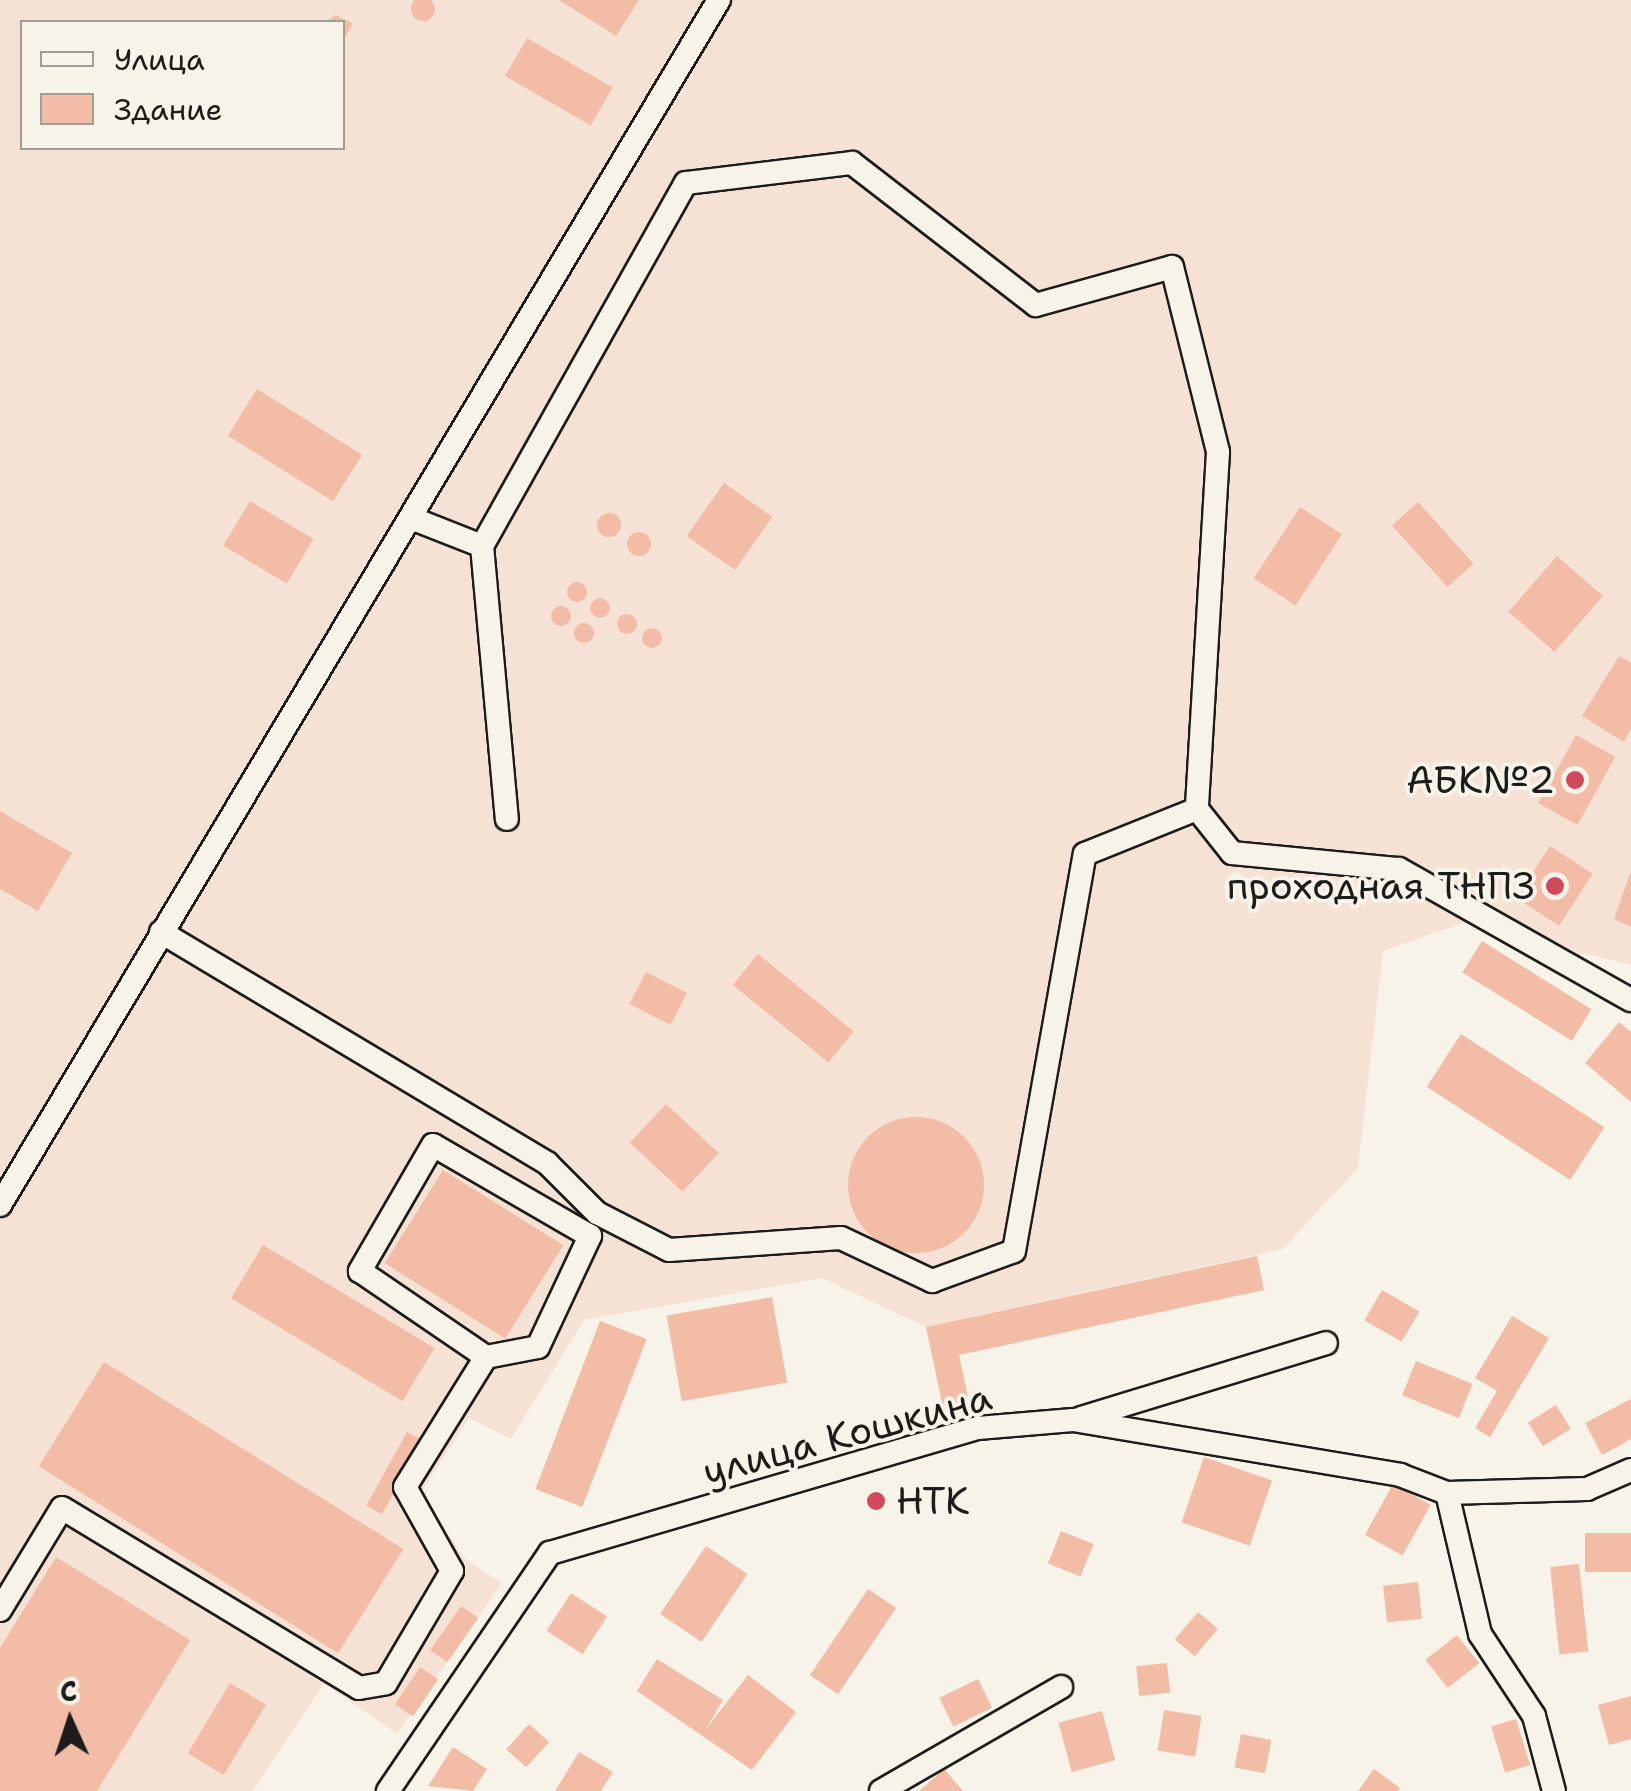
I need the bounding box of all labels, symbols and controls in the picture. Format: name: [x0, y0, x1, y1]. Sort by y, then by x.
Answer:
legend: [20, 20, 345, 150]
text: Улица: [114, 39, 205, 80]
text: Здание: [114, 89, 223, 130]
place label: АБК№2: [1406, 757, 1555, 803]
marker: АБК№2: [1564, 769, 1586, 791]
place label: проходная ТНПЗ: [1227, 863, 1535, 909]
marker: проходная ТНПЗ: [1544, 875, 1566, 897]
street label: улица Кошкина: [698, 1374, 996, 1494]
place label: НТК: [896, 1478, 969, 1524]
marker: НТК: [865, 1490, 887, 1512]
north arrow: [20, 1671, 120, 1771]
text: С: [59, 1672, 78, 1710]

